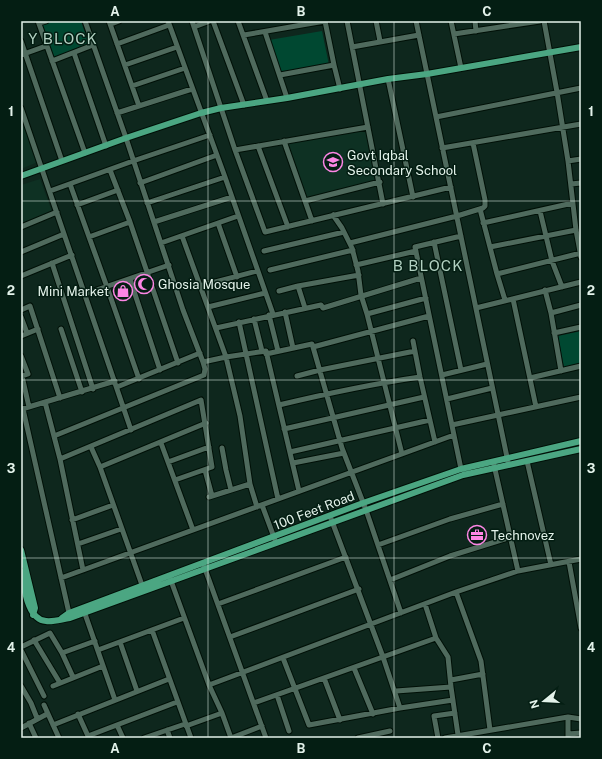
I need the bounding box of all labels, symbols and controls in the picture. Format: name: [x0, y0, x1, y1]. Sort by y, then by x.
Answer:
text: A: [110, 4, 120, 19]
text: B: [297, 4, 306, 19]
text: C: [482, 4, 492, 19]
district label: Y BLOCK: [28, 30, 98, 47]
text: 1: [8, 104, 14, 119]
text: 1: [588, 104, 594, 119]
place label: Govt Iqbal Secondary School: [347, 148, 457, 178]
school or university icon: Govt Iqbal Secondary School: [322, 151, 344, 173]
district label: B BLOCK: [393, 257, 463, 274]
mosque icon: Ghosia Mosque: [133, 273, 155, 295]
place label: Ghosia Mosque: [158, 277, 250, 292]
shop icon: Mini Market: [112, 280, 134, 302]
text: 2: [7, 283, 15, 298]
text: 2: [587, 283, 595, 298]
place label: Mini Market: [37, 284, 109, 299]
text: 3: [7, 461, 16, 476]
text: 3: [587, 461, 596, 476]
street label: 100 Feet Road: [272, 488, 357, 533]
office icon: Technovez: [466, 524, 488, 546]
place label: Technovez: [491, 528, 554, 543]
text: 4: [7, 640, 16, 655]
text: 4: [587, 640, 596, 655]
north arrow: [524, 681, 564, 721]
text: N: [527, 698, 542, 710]
text: A: [110, 741, 120, 756]
text: B: [297, 741, 306, 756]
text: C: [482, 741, 492, 756]

